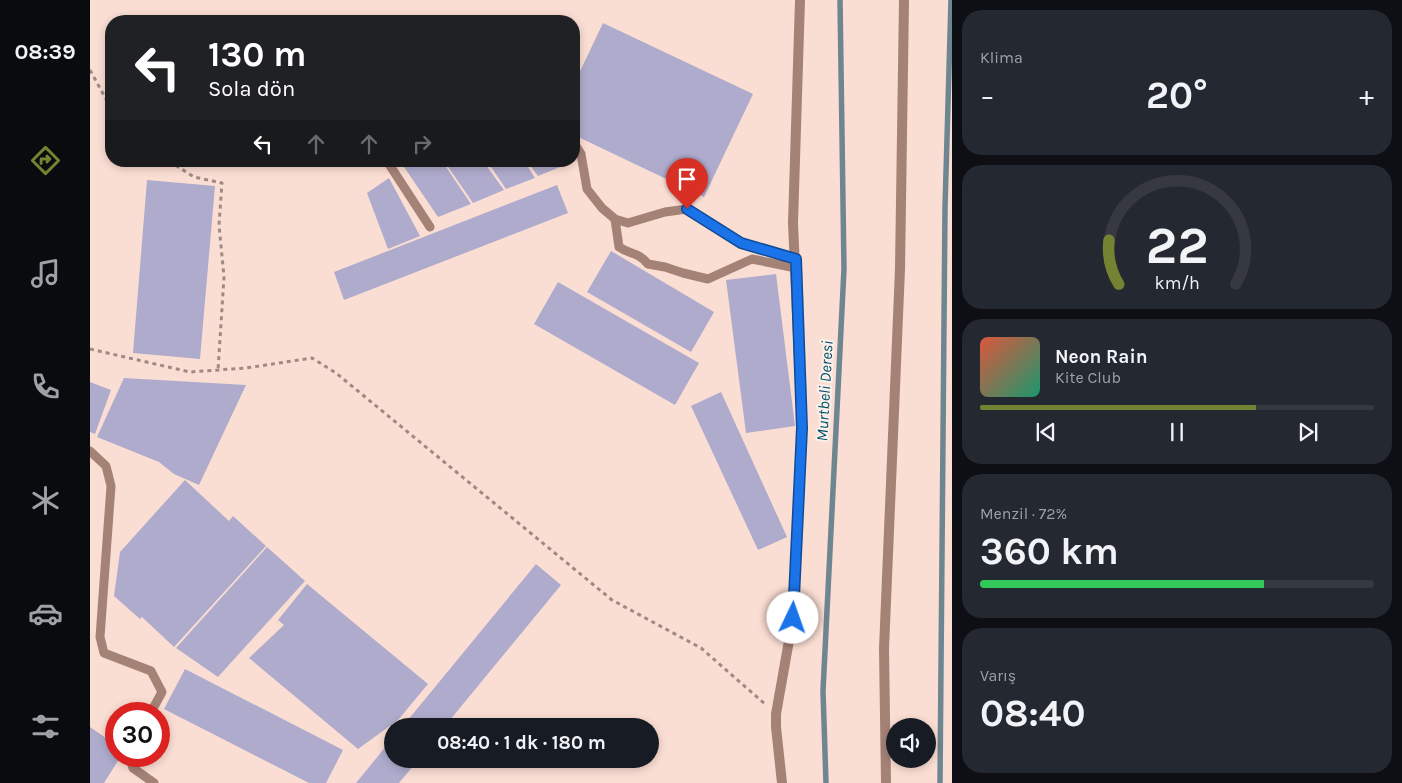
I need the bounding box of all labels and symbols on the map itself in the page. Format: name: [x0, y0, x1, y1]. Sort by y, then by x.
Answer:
pin: [666, 158, 708, 209]
water label: Murtbeli Deresi: [812, 340, 837, 442]
position arrow: [766, 591, 818, 643]
speed limit sign: 30: [105, 702, 170, 767]

